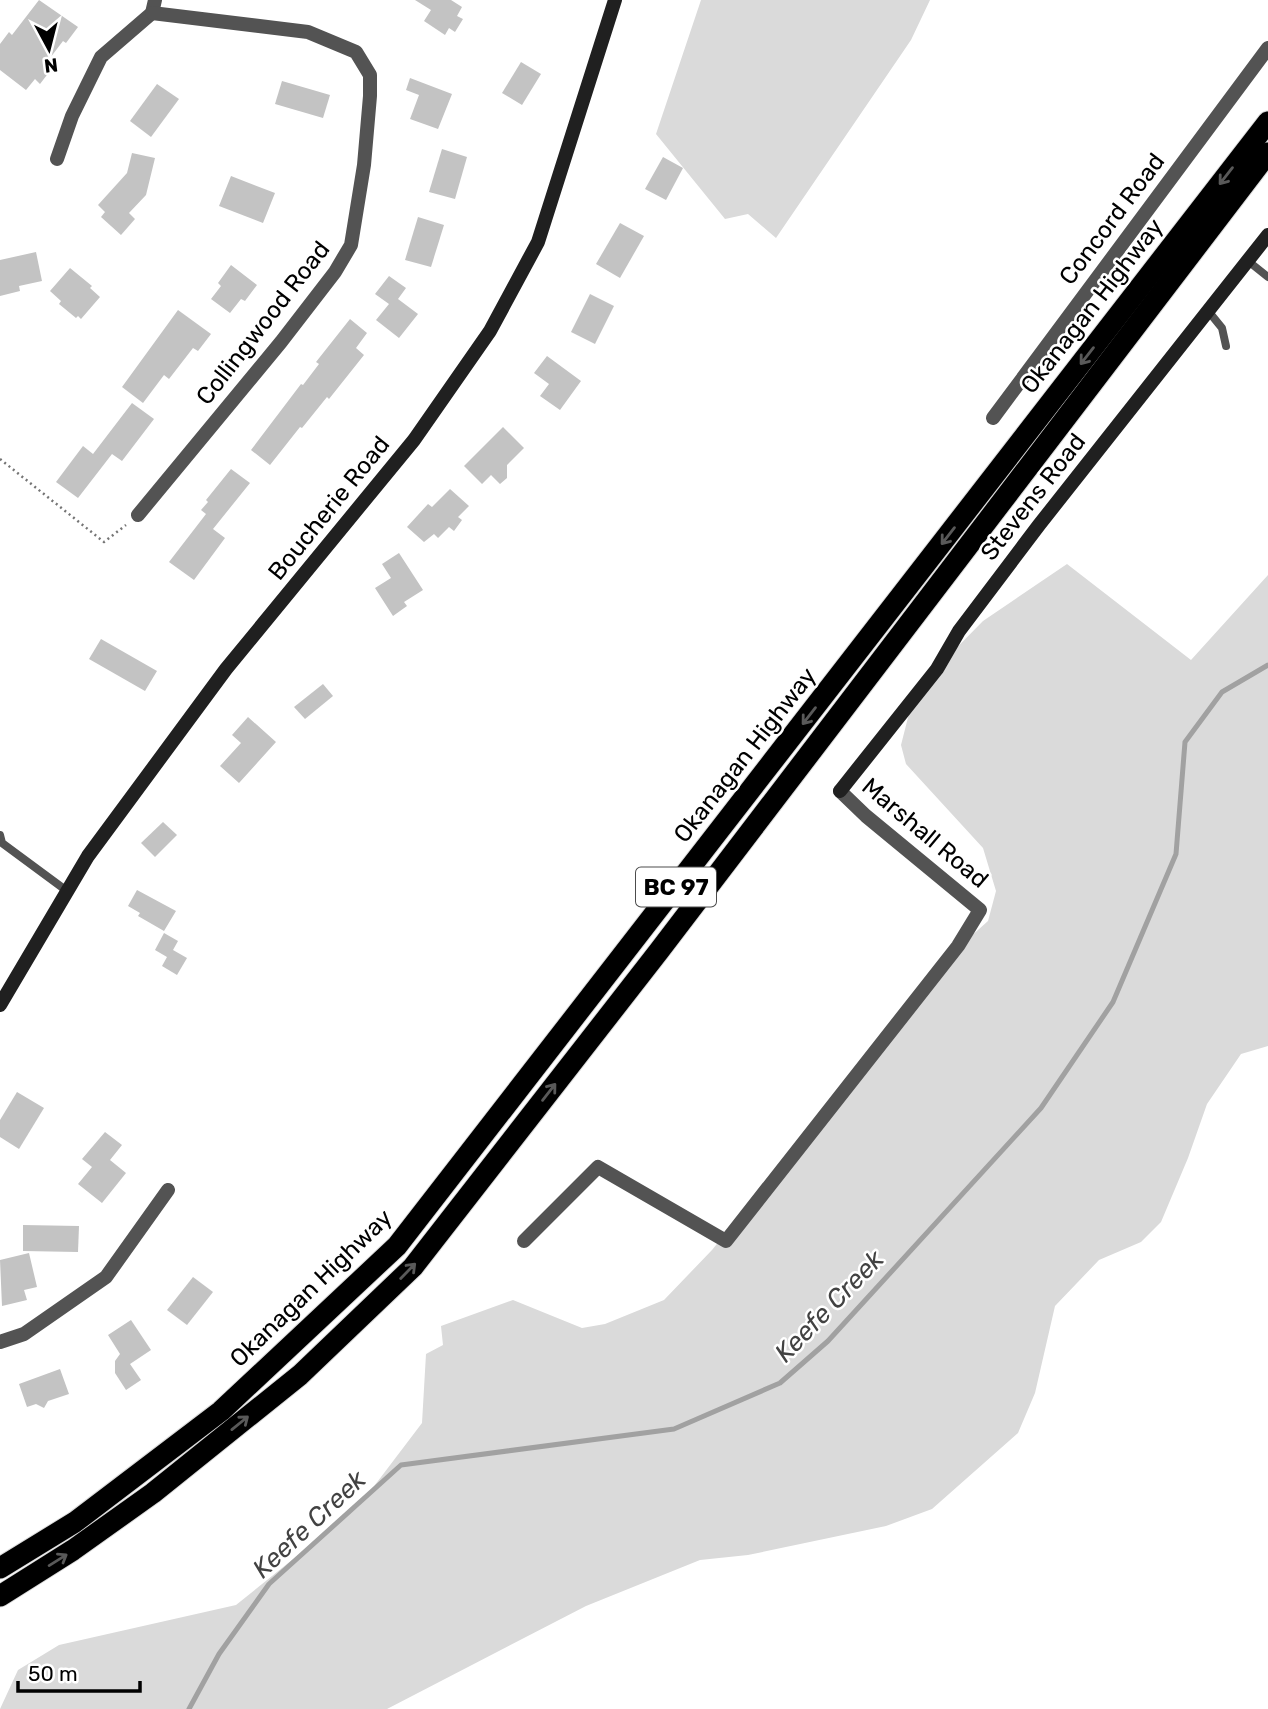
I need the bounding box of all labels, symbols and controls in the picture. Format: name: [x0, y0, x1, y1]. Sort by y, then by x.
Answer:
north arrow: [14, 14, 84, 84]
text: N: [43, 53, 59, 78]
street label: Concord Road: [1054, 148, 1170, 290]
one-way arrow: [1219, 166, 1234, 185]
street label: Okanagan Highway: [1015, 213, 1169, 399]
street label: Collingwood Road: [191, 236, 335, 410]
one-way arrow: [1080, 346, 1095, 365]
street label: Stevens Road: [975, 428, 1091, 566]
street label: Boucherie Road: [263, 431, 395, 585]
one-way arrow: [940, 526, 955, 545]
street label: Okanagan Highway: [668, 662, 822, 848]
one-way arrow: [801, 706, 816, 724]
street label: Marshall Road: [856, 772, 994, 894]
road number: BC 97: [636, 867, 716, 906]
one-way arrow: [542, 1083, 557, 1102]
street label: Okanagan Highway: [224, 1204, 398, 1372]
water label: Keefe Creek: [768, 1244, 891, 1369]
one-way arrow: [400, 1262, 417, 1279]
one-way arrow: [230, 1416, 248, 1431]
water label: Keefe Creek: [246, 1464, 373, 1585]
one-way arrow: [47, 1552, 67, 1566]
scale bar: [18, 1650, 140, 1694]
text: 50 m: [28, 1661, 78, 1686]

